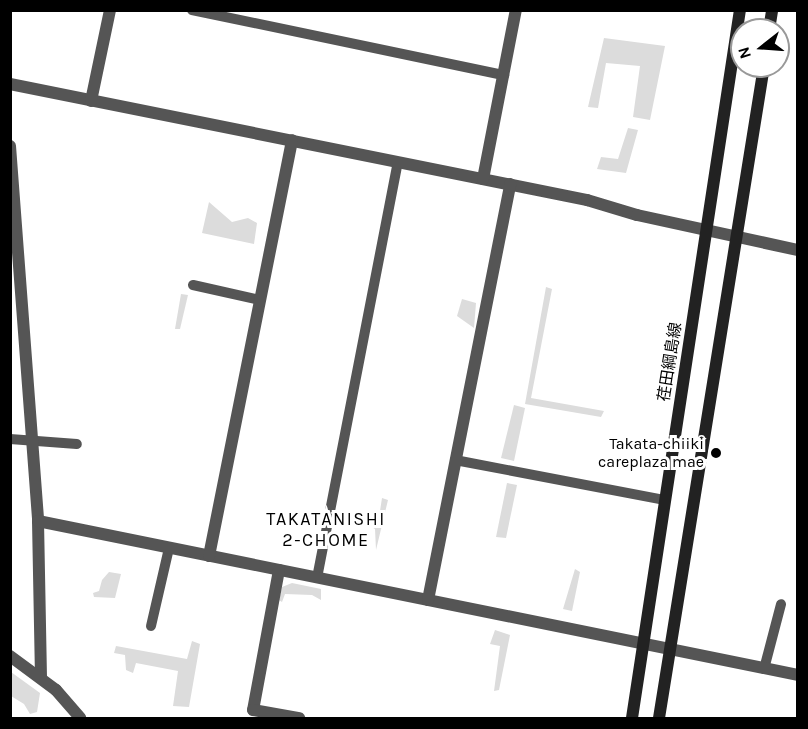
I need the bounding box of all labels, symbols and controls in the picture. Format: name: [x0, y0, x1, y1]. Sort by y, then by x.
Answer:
north arrow: [730, 18, 790, 78]
text: N: [733, 45, 755, 61]
street label: 荏田綱島線: [654, 321, 686, 403]
place label: Takata-chiiki careplaza mae: [598, 434, 704, 472]
marker: Takata-chiiki careplaza mae: [709, 446, 723, 460]
district label: TAKATANISHI 2-CHOME: [266, 509, 386, 552]

